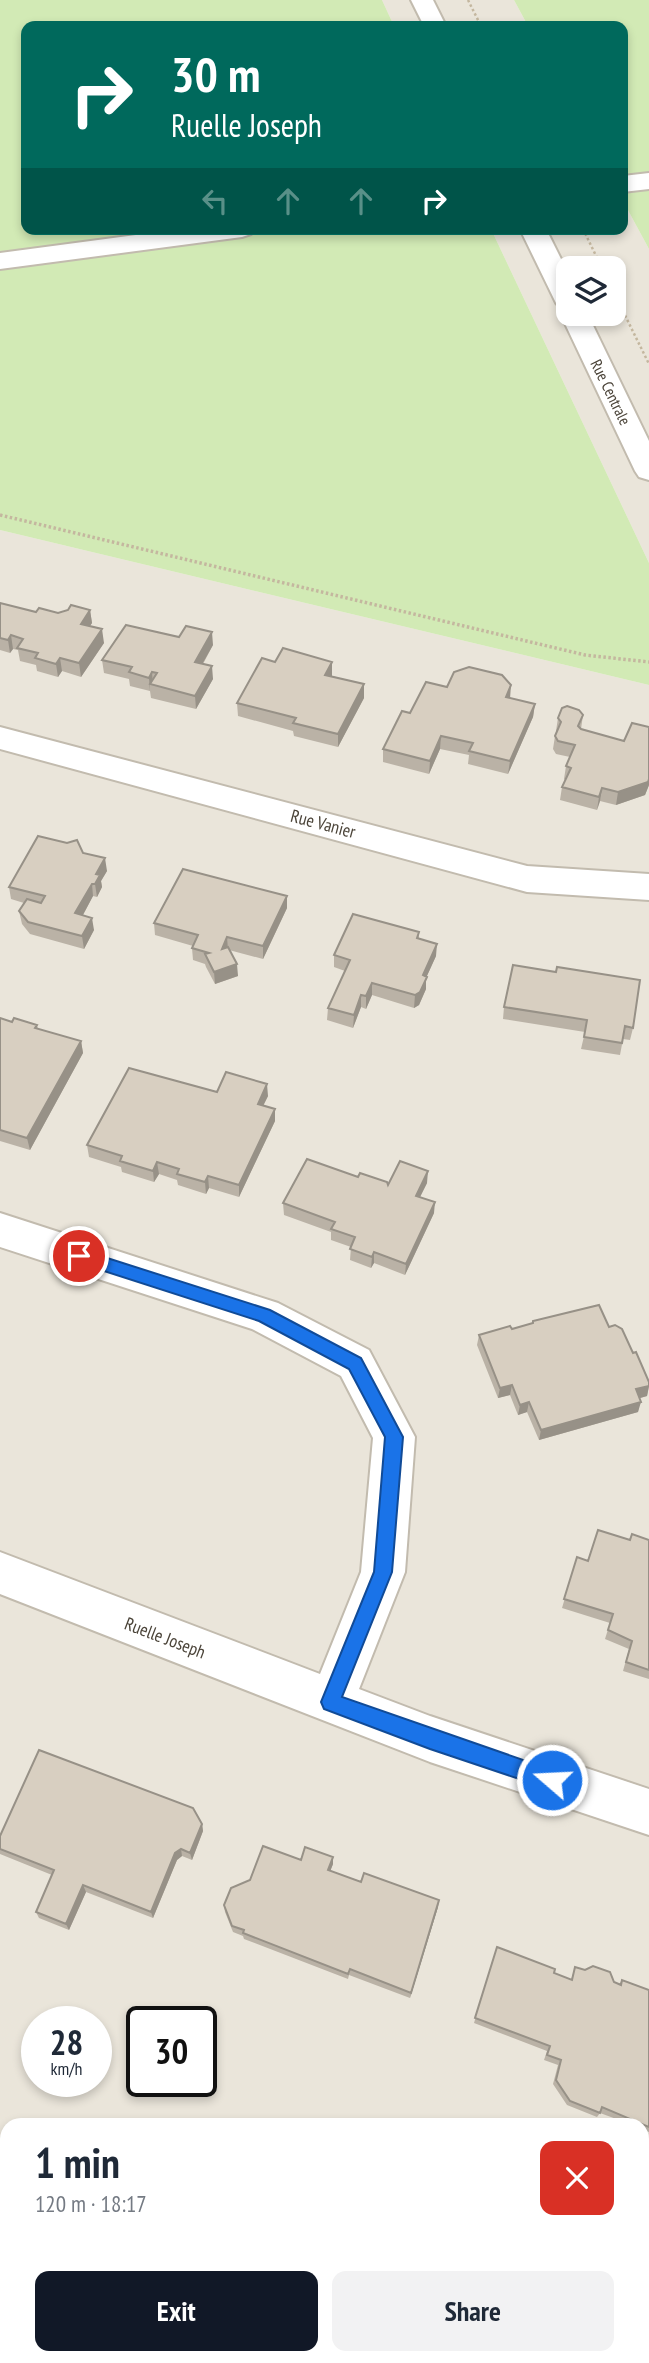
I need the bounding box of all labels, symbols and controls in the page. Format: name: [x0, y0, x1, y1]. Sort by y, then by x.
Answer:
text: 30 m: [171, 42, 260, 106]
icon: right: [56, 49, 147, 140]
text: Ruelle Joseph: [171, 104, 322, 146]
icon: left: [196, 182, 234, 220]
icon: ahead: [269, 182, 307, 220]
icon: ahead: [342, 182, 380, 220]
icon: right: [415, 182, 453, 220]
map controls: [556, 256, 626, 326]
button: layers: [556, 256, 626, 326]
street label: Rue Centrale: [587, 356, 635, 428]
street label: Rue Vanier: [288, 804, 358, 843]
pin: [49, 1226, 109, 1286]
icon: arrive: [60, 1237, 98, 1275]
street label: Ruelle Joseph: [121, 1612, 209, 1663]
position arrow: [515, 1743, 589, 1817]
speed limit sign: 30: [126, 2006, 217, 2097]
text: 28: [50, 2019, 83, 2065]
text: km/h: [51, 2057, 82, 2080]
text: 1 min: [35, 2135, 120, 2190]
button: close: [540, 2141, 614, 2215]
text: 120 m · 18:17: [35, 2189, 147, 2218]
button: Exit: [35, 2271, 318, 2351]
button: Share: [332, 2271, 614, 2351]

